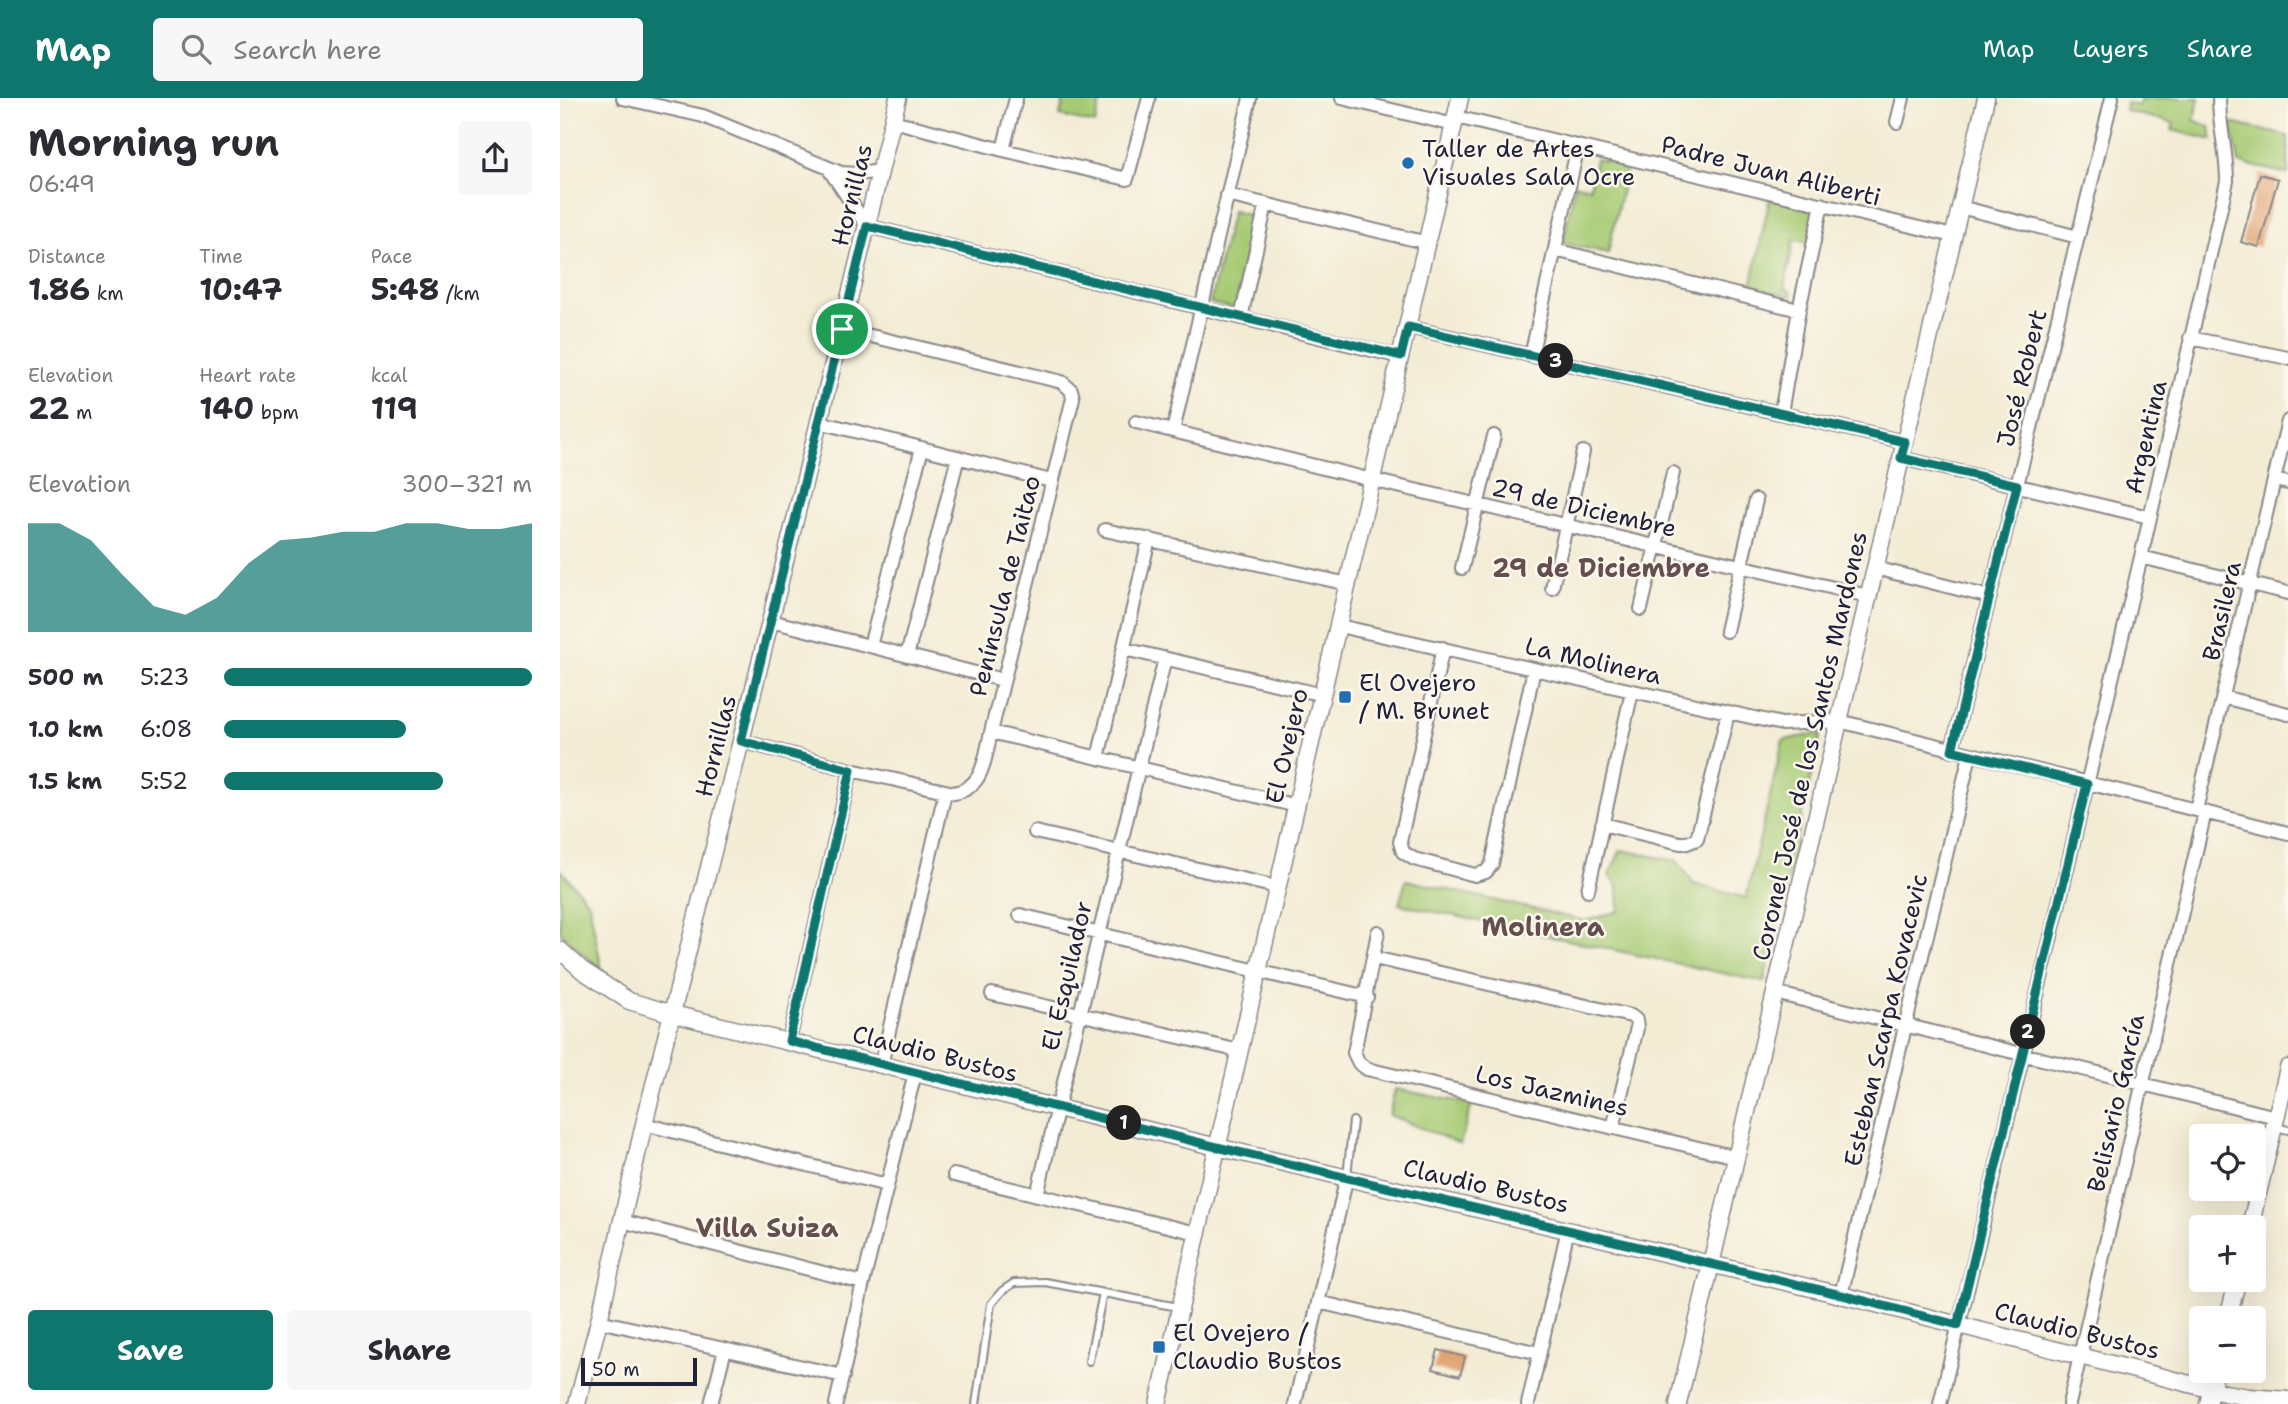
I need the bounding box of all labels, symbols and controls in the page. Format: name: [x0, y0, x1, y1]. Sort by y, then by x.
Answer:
search box: [153, 18, 643, 81]
text: Map: [35, 27, 111, 72]
icon: search: [177, 30, 215, 68]
text: Search here: [233, 32, 382, 67]
text: Map: [1983, 33, 2034, 65]
text: Layers: [2072, 33, 2149, 65]
text: Share: [2187, 33, 2253, 65]
text: Morning run: [28, 117, 279, 168]
button: share: [458, 121, 532, 195]
street label: Padre Juan Aliberti: [1658, 128, 1884, 214]
place label: Taller de Artes Visuales Sala Ocre: [1422, 133, 1635, 193]
street label: Hornillas: [824, 141, 880, 249]
marker: Taller de Artes Visuales Sala Ocre: [1400, 155, 1416, 171]
text: 06:49: [28, 169, 95, 199]
text: Distance: [28, 244, 106, 269]
text: Time: [199, 244, 243, 269]
text: Pace: [371, 244, 412, 269]
text: 1.86: [28, 269, 90, 310]
text: 10:47: [199, 269, 282, 310]
text: 5:48: [371, 269, 439, 310]
text: km: [90, 281, 124, 306]
text: /km: [439, 281, 480, 306]
pin: [812, 299, 872, 359]
street label: José Robert: [1990, 306, 2054, 450]
icon: arrive: [823, 310, 861, 348]
pin: 3: [1538, 344, 1574, 378]
text: 3: [1549, 348, 1562, 373]
text: Elevation: [28, 363, 113, 388]
text: Heart rate: [199, 363, 296, 388]
text: kcal: [371, 363, 408, 388]
street label: Argentina: [2117, 377, 2175, 497]
text: 22: [28, 388, 70, 429]
text: 140: [199, 388, 254, 429]
text: 119: [371, 388, 418, 429]
text: m: [70, 400, 92, 425]
text: bpm: [254, 400, 299, 425]
text: Elevation: [28, 469, 131, 499]
text: 300–321 m: [401, 469, 532, 499]
street label: 29 de Diciembre: [1488, 471, 1680, 545]
street label: Península de Taitao: [962, 472, 1048, 700]
street label: Coronel José de los Santos Mardones: [1745, 528, 1875, 964]
district label: 29 de Diciembre: [1492, 550, 1710, 585]
street label: Brasilera: [2195, 558, 2249, 664]
street label: La Molinera: [1522, 630, 1664, 692]
text: 500 m: [28, 662, 103, 692]
text: 5:23: [140, 662, 189, 692]
place label: El Ovejero / M. Brunet: [1359, 667, 1490, 727]
street label: El Ovejero: [1258, 685, 1316, 807]
marker: El Ovejero / M. Brunet: [1337, 689, 1353, 705]
street label: Hornillas: [688, 692, 744, 800]
text: 1.0 km: [28, 714, 103, 744]
text: 6:08: [140, 714, 193, 744]
text: 1.5 km: [28, 766, 102, 796]
text: 5:52: [140, 766, 188, 796]
street label: Esteban Scarpa Kovacevic: [1837, 870, 1935, 1170]
street label: El Esquilador: [1034, 898, 1100, 1054]
district label: Molinera: [1481, 909, 1605, 944]
street label: Belisario García: [2080, 1011, 2152, 1195]
pin: 2: [2010, 1014, 2046, 1049]
street label: Claudio Bustos: [849, 1018, 1021, 1090]
text: 2: [2021, 1019, 2034, 1044]
street label: Los Jazmines: [1472, 1058, 1632, 1124]
pin: 1: [1106, 1105, 1142, 1140]
text: 1: [1119, 1110, 1128, 1135]
map controls: [2189, 1124, 2266, 1383]
button: locate: [2189, 1124, 2266, 1201]
street label: Claudio Bustos: [1400, 1151, 1572, 1221]
district label: Villa Suiza: [696, 1210, 839, 1245]
button: +: [2189, 1215, 2266, 1292]
street label: Claudio Bustos: [1991, 1295, 2163, 1367]
button: −: [2189, 1306, 2266, 1383]
button: Save: [28, 1310, 273, 1390]
button: Share: [287, 1310, 532, 1390]
place label: El Ovejero / Claudio Bustos: [1173, 1317, 1342, 1377]
marker: El Ovejero / Claudio Bustos: [1151, 1339, 1167, 1355]
scale bar: [581, 1355, 696, 1387]
text: 50 m: [592, 1357, 640, 1382]

